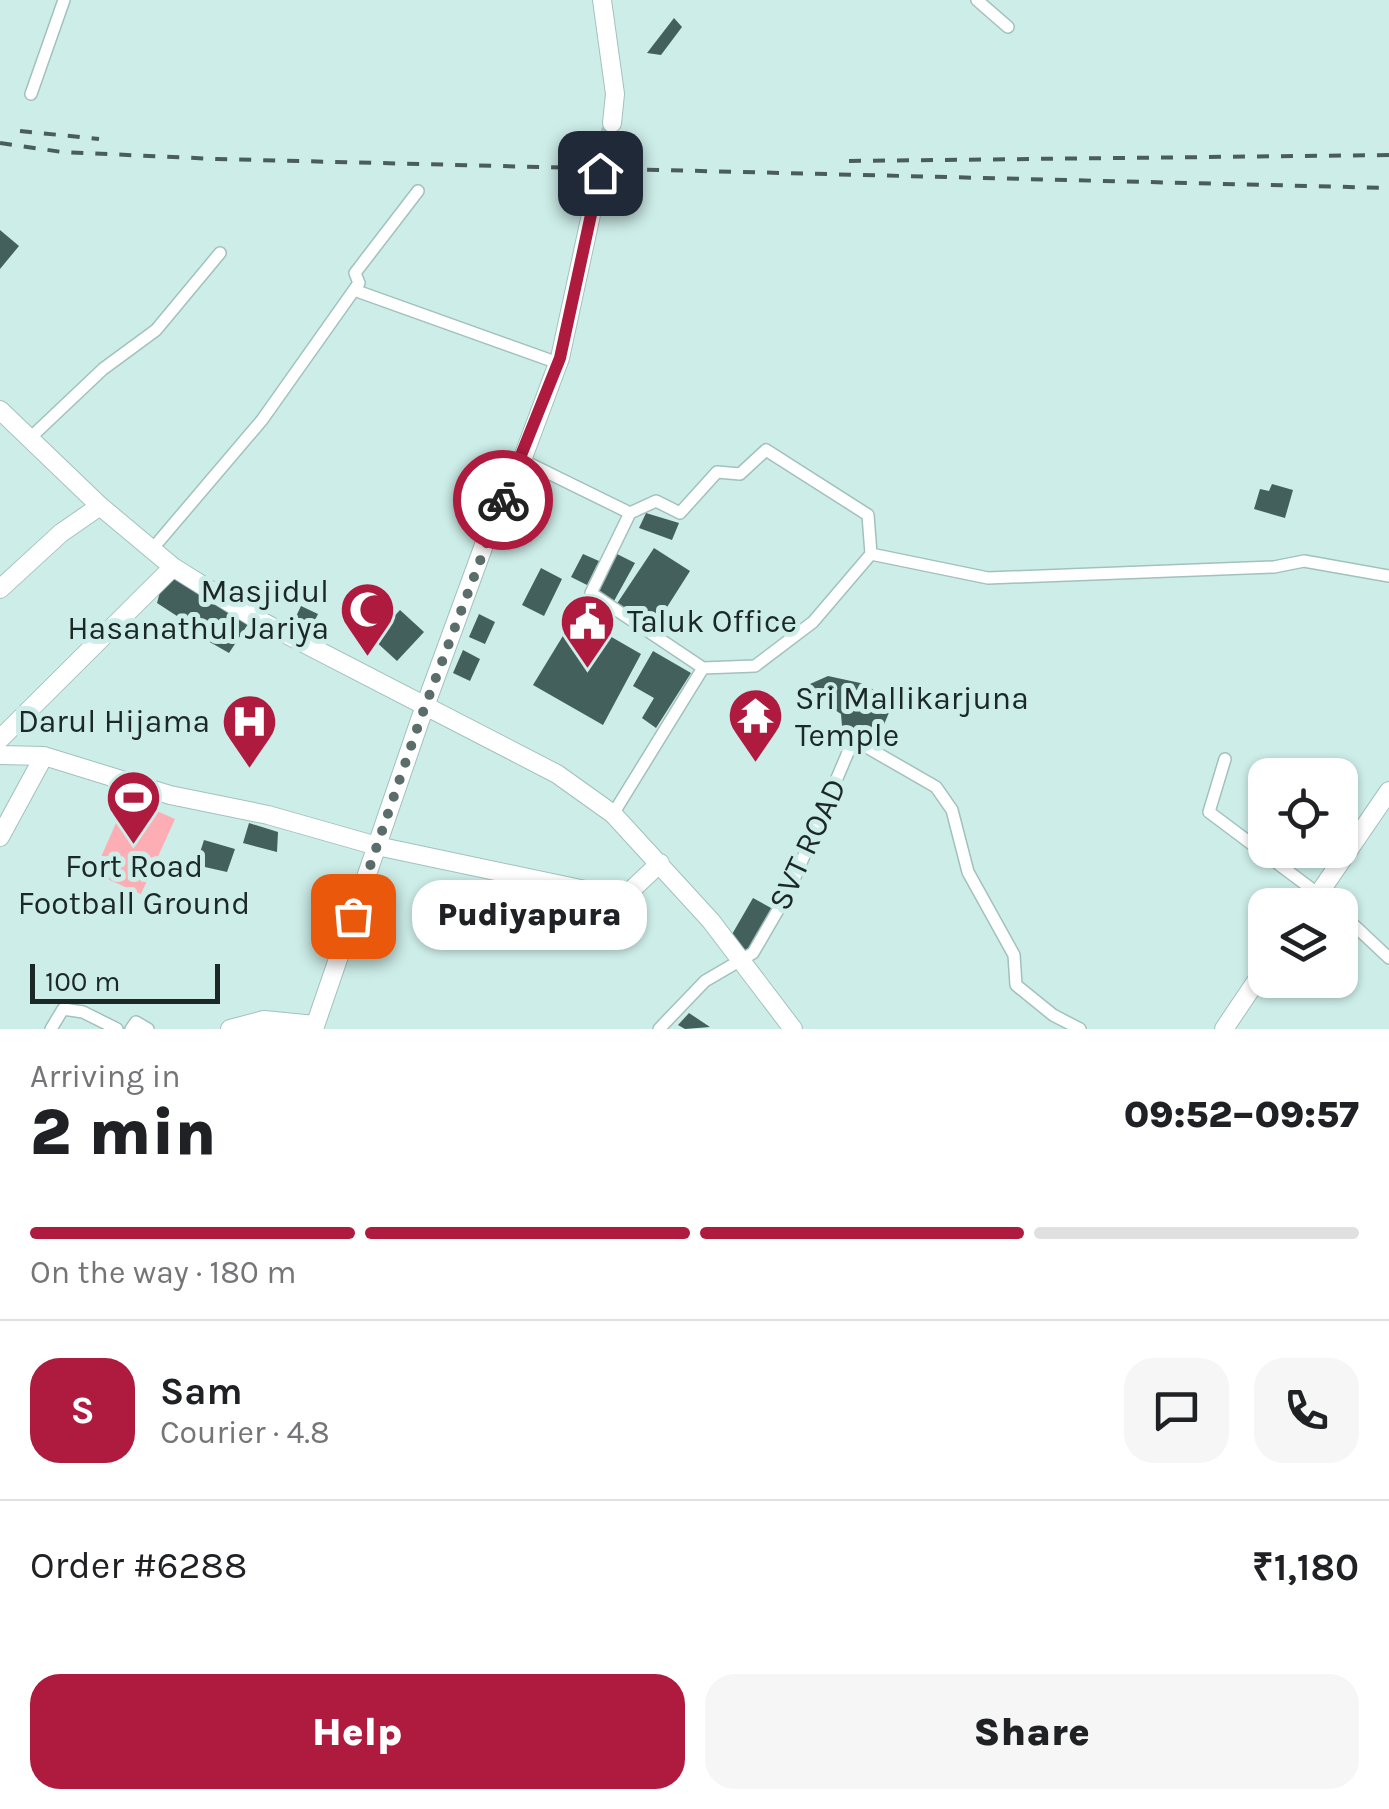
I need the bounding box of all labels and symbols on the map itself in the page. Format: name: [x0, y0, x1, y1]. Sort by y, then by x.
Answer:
pin: [558, 131, 643, 216]
courier: [453, 450, 553, 550]
place label: Masjidul Hasanathul Jariya: [67, 573, 329, 647]
mosque icon: Masjidul Hasanathul Jariya: [338, 579, 398, 658]
public building icon: Taluk Office: [558, 591, 618, 670]
place label: Taluk Office: [627, 603, 797, 640]
place label: Sri Mallikarjuna Temple: [795, 680, 1029, 754]
temple icon: Sri Mallikarjuna Temple: [726, 686, 786, 765]
hospital icon: Darul Hijama: [219, 691, 279, 770]
place label: Darul Hijama: [18, 703, 210, 740]
sports icon: Fort Road Football Ground: [104, 767, 164, 846]
street label: SVT ROAD: [761, 773, 854, 916]
place label: Fort Road Football Ground: [18, 848, 250, 922]
pin: [311, 874, 396, 959]
callout: Pudiyapura: [413, 881, 648, 951]
scale bar: [30, 959, 220, 1004]

